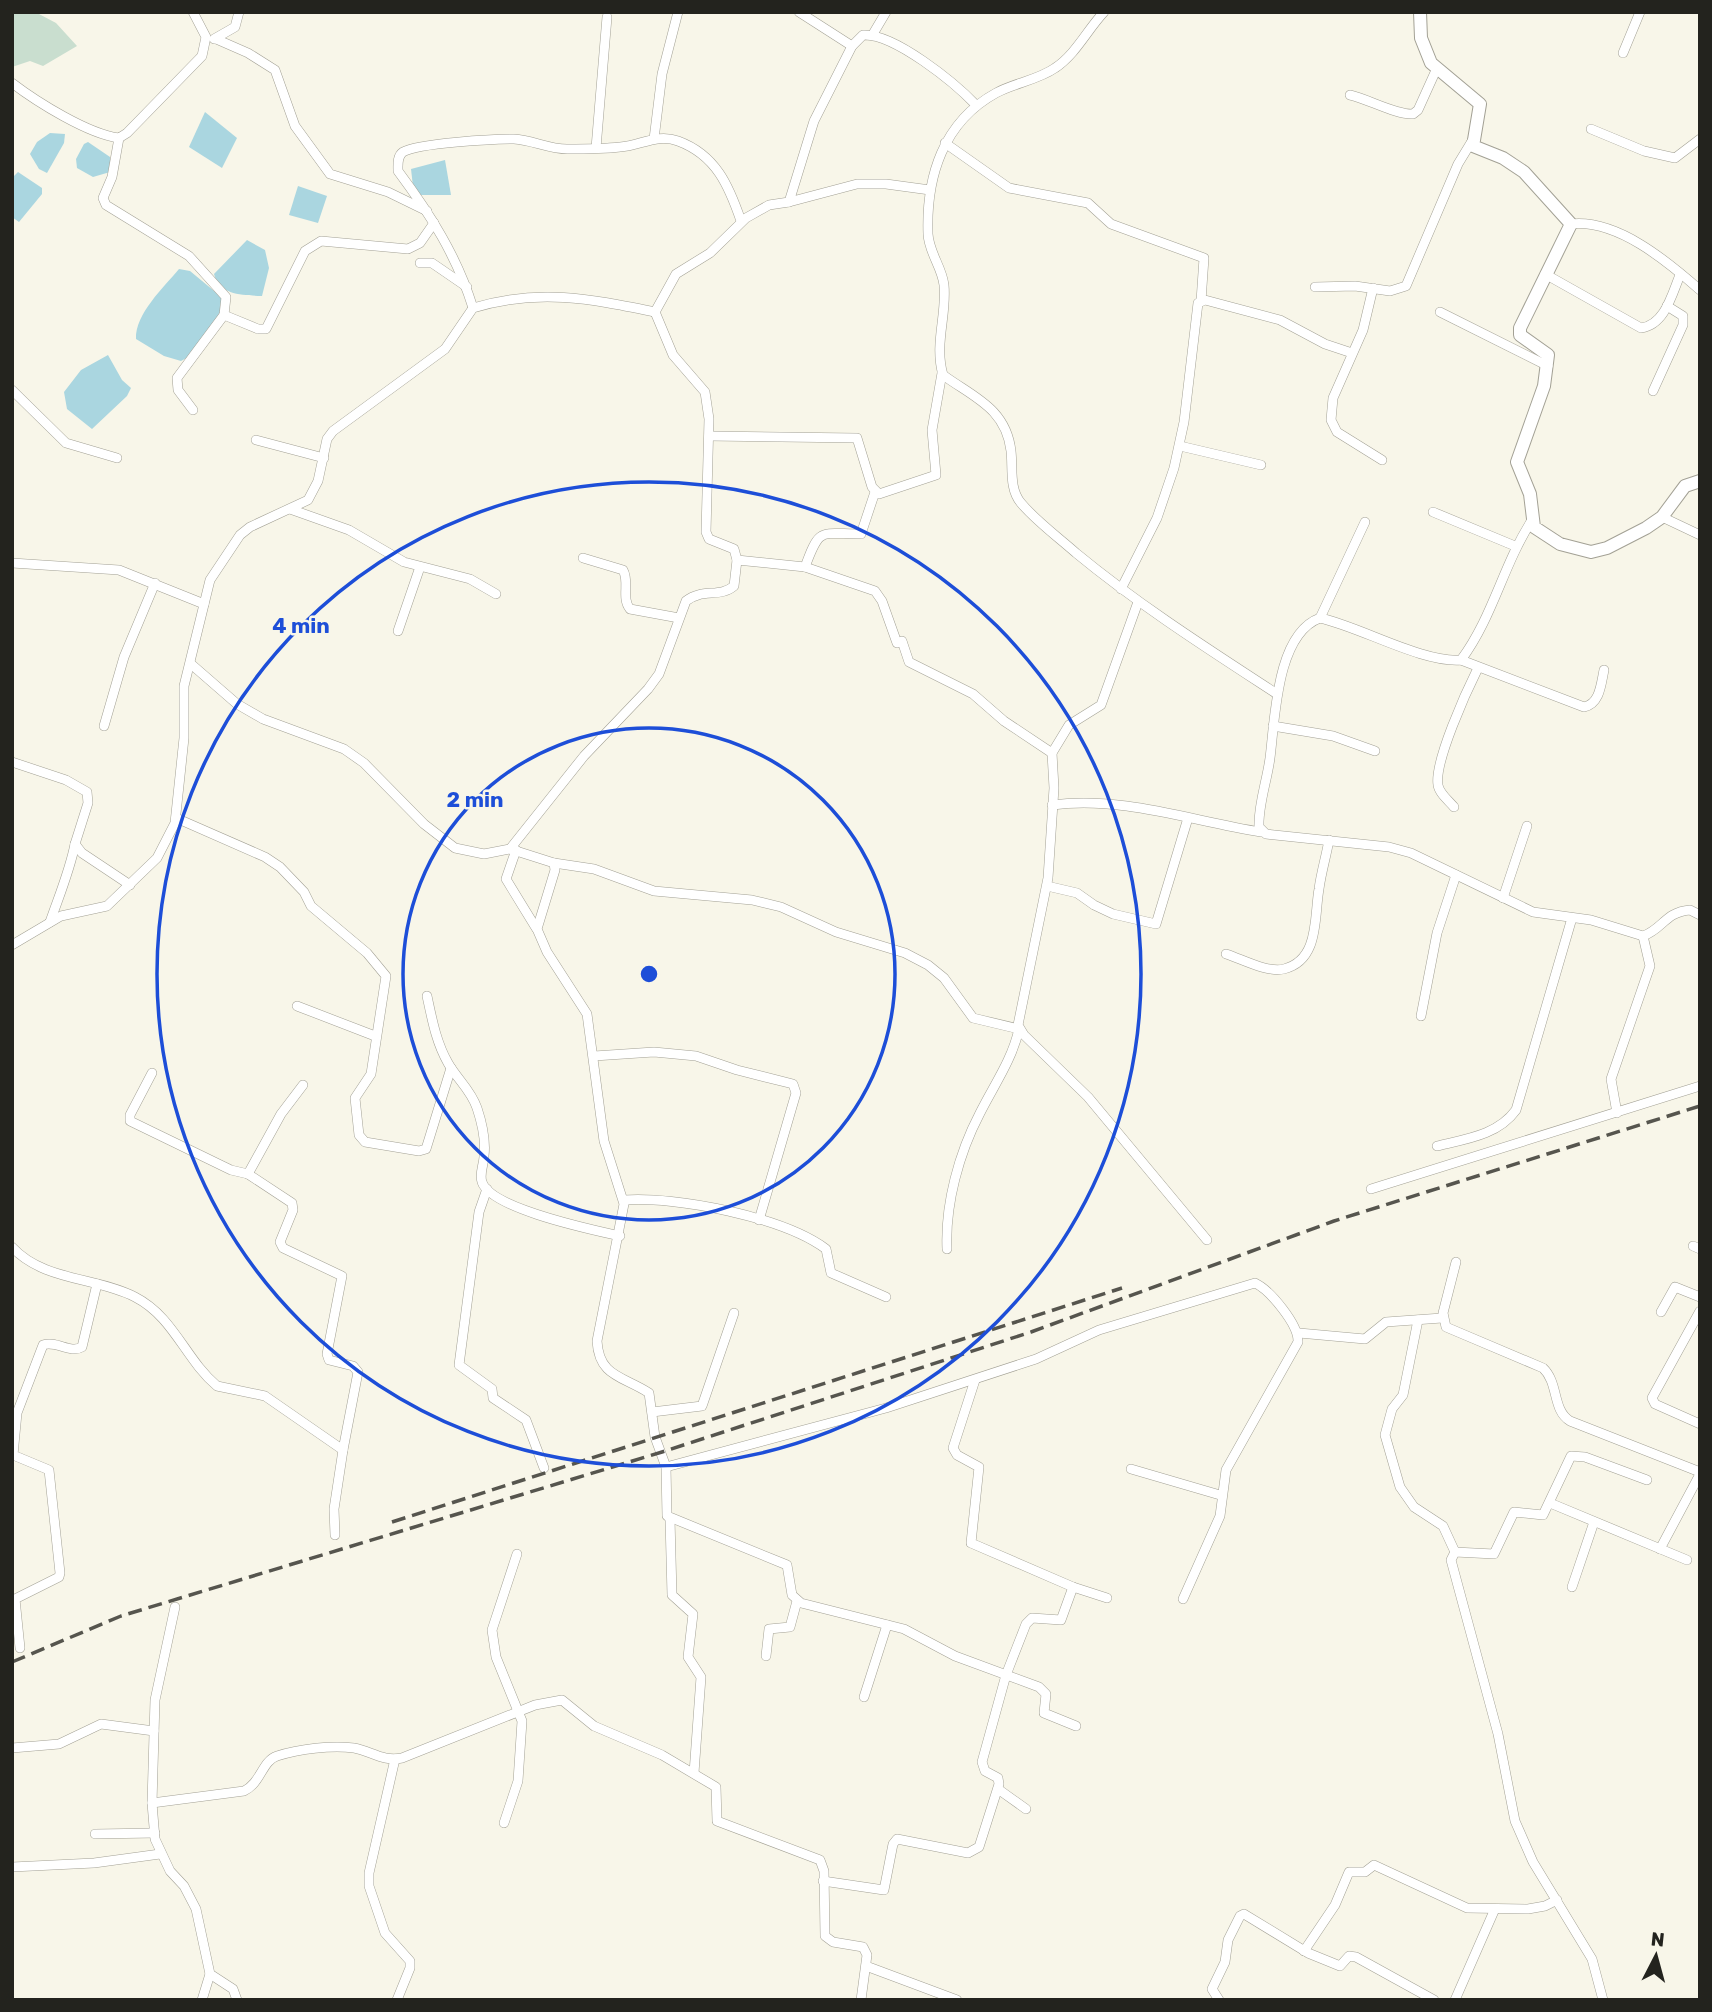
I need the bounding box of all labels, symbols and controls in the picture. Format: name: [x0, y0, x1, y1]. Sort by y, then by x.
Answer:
text: 4 min: [272, 613, 330, 638]
text: 2 min: [447, 787, 503, 812]
centre of rings: [637, 962, 661, 986]
north arrow: [1621, 1921, 1691, 1991]
text: N: [1650, 1927, 1666, 1952]

